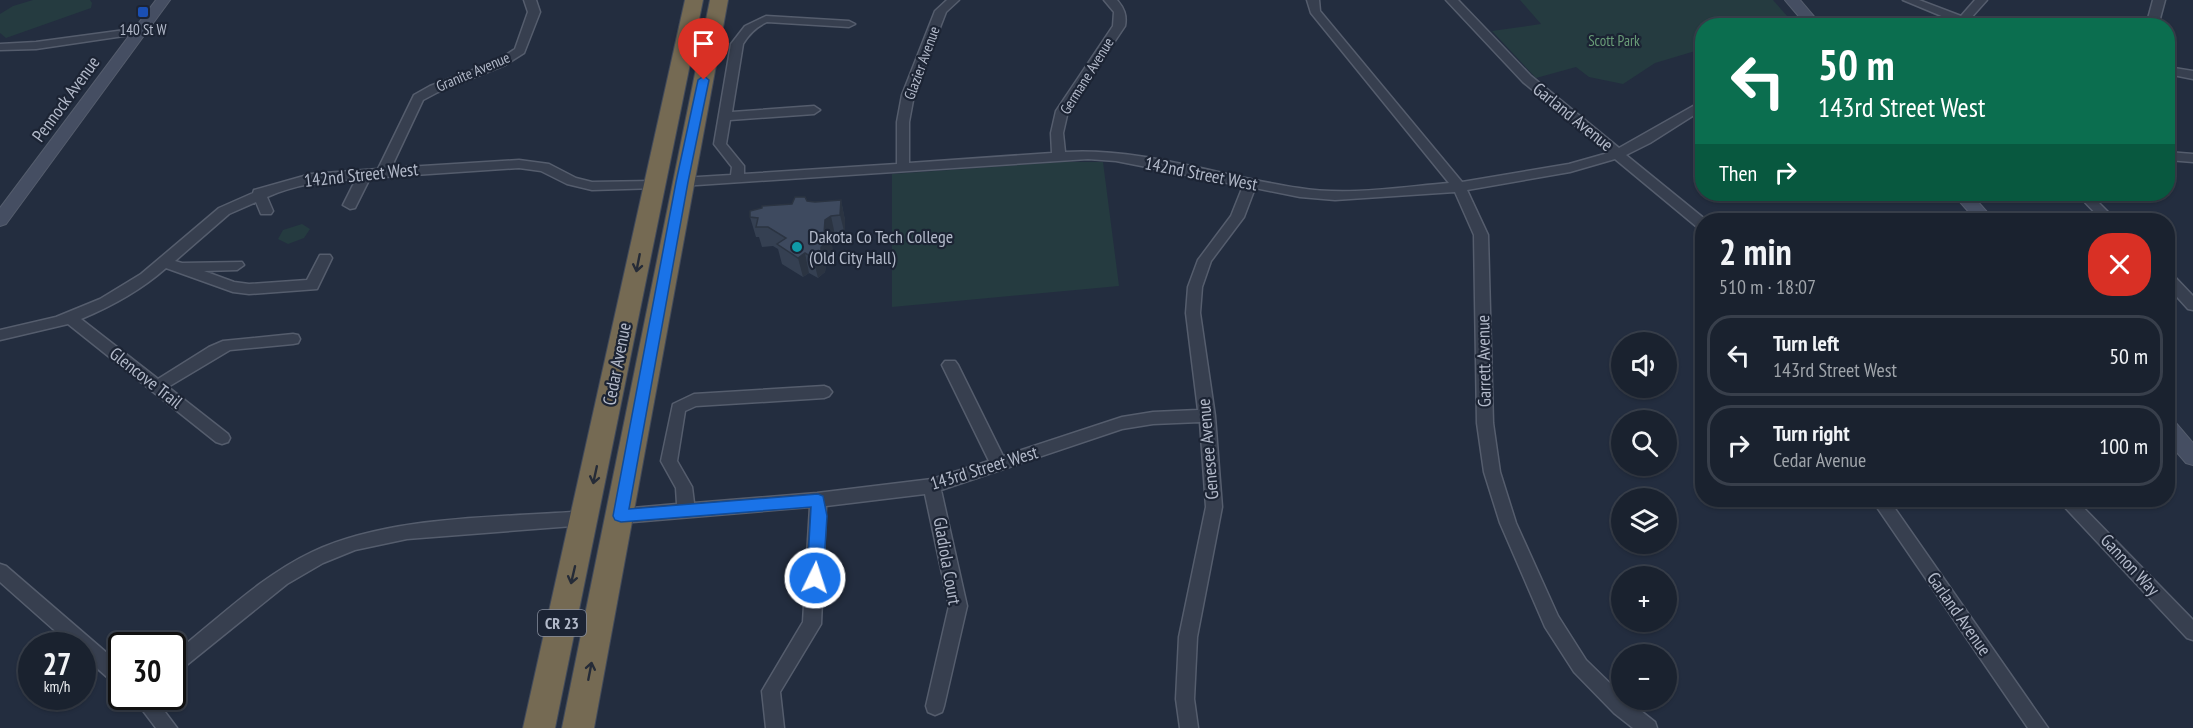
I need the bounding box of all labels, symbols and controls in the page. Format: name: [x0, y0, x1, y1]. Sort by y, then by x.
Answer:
marker: 140 St W: [136, 5, 150, 19]
pin: [678, 18, 729, 80]
place label: 140 St W: [120, 20, 167, 39]
street label: Glazier Avenue: [900, 24, 944, 102]
icon: arrive: [687, 27, 720, 60]
park label: Scott Park: [1588, 31, 1640, 50]
street label: Germane Avenue: [1055, 34, 1118, 118]
text: 50 m: [1818, 37, 1895, 92]
icon: left: [1719, 42, 1797, 120]
street label: Granite Avenue: [433, 48, 513, 96]
street label: Pennock Avenue: [27, 51, 104, 146]
street label: Garland Avenue: [1528, 77, 1618, 156]
text: 143rd Street West: [1818, 90, 1985, 124]
street label: 142nd Street West: [1143, 151, 1260, 196]
icon: right: [1769, 156, 1802, 189]
street label: 142nd Street West: [303, 157, 419, 192]
text: Then: [1719, 159, 1757, 187]
place label: Dakota Co Tech College (Old City Hall): [809, 225, 953, 269]
text: 2 min: [1719, 228, 1792, 275]
button: close: [2088, 233, 2151, 296]
marker: Dakota Co Tech College (Old City Hall): [790, 240, 804, 254]
one-way arrow: [631, 253, 643, 272]
text: 510 m · 18:07: [1719, 274, 1816, 300]
street label: Garrett Avenue: [1471, 315, 1496, 407]
street label: Cedar Avenue: [597, 321, 636, 407]
text: Turn left: [1773, 329, 1839, 357]
map controls: [1611, 332, 1677, 710]
button: sound: [1611, 332, 1677, 398]
icon: left: [1722, 339, 1755, 372]
street label: Glencove Trail: [105, 342, 188, 414]
text: 50 m: [2109, 342, 2148, 370]
text: 143rd Street West: [1773, 357, 1897, 383]
street label: Genesee Avenue: [1192, 398, 1223, 501]
button: search: [1611, 410, 1677, 476]
text: Turn right: [1773, 419, 1850, 447]
icon: right: [1722, 429, 1755, 462]
text: 100 m: [2099, 432, 2148, 460]
street label: 143rd Street West: [927, 440, 1041, 495]
text: Cedar Avenue: [1773, 447, 1866, 473]
one-way arrow: [589, 465, 600, 484]
button: layers: [1611, 488, 1677, 554]
street label: Gladiola Court: [928, 515, 967, 607]
street label: Gannon Way: [2096, 529, 2165, 601]
position arrow: [783, 546, 847, 610]
one-way arrow: [567, 565, 578, 585]
button: +: [1611, 566, 1677, 632]
street label: Garland Avenue: [1922, 567, 1997, 660]
road number: CR 23: [538, 610, 586, 636]
speed limit sign: 30: [108, 632, 186, 710]
text: 27: [43, 644, 71, 683]
button: −: [1611, 644, 1677, 710]
one-way arrow: [585, 661, 596, 681]
text: km/h: [44, 677, 70, 696]

